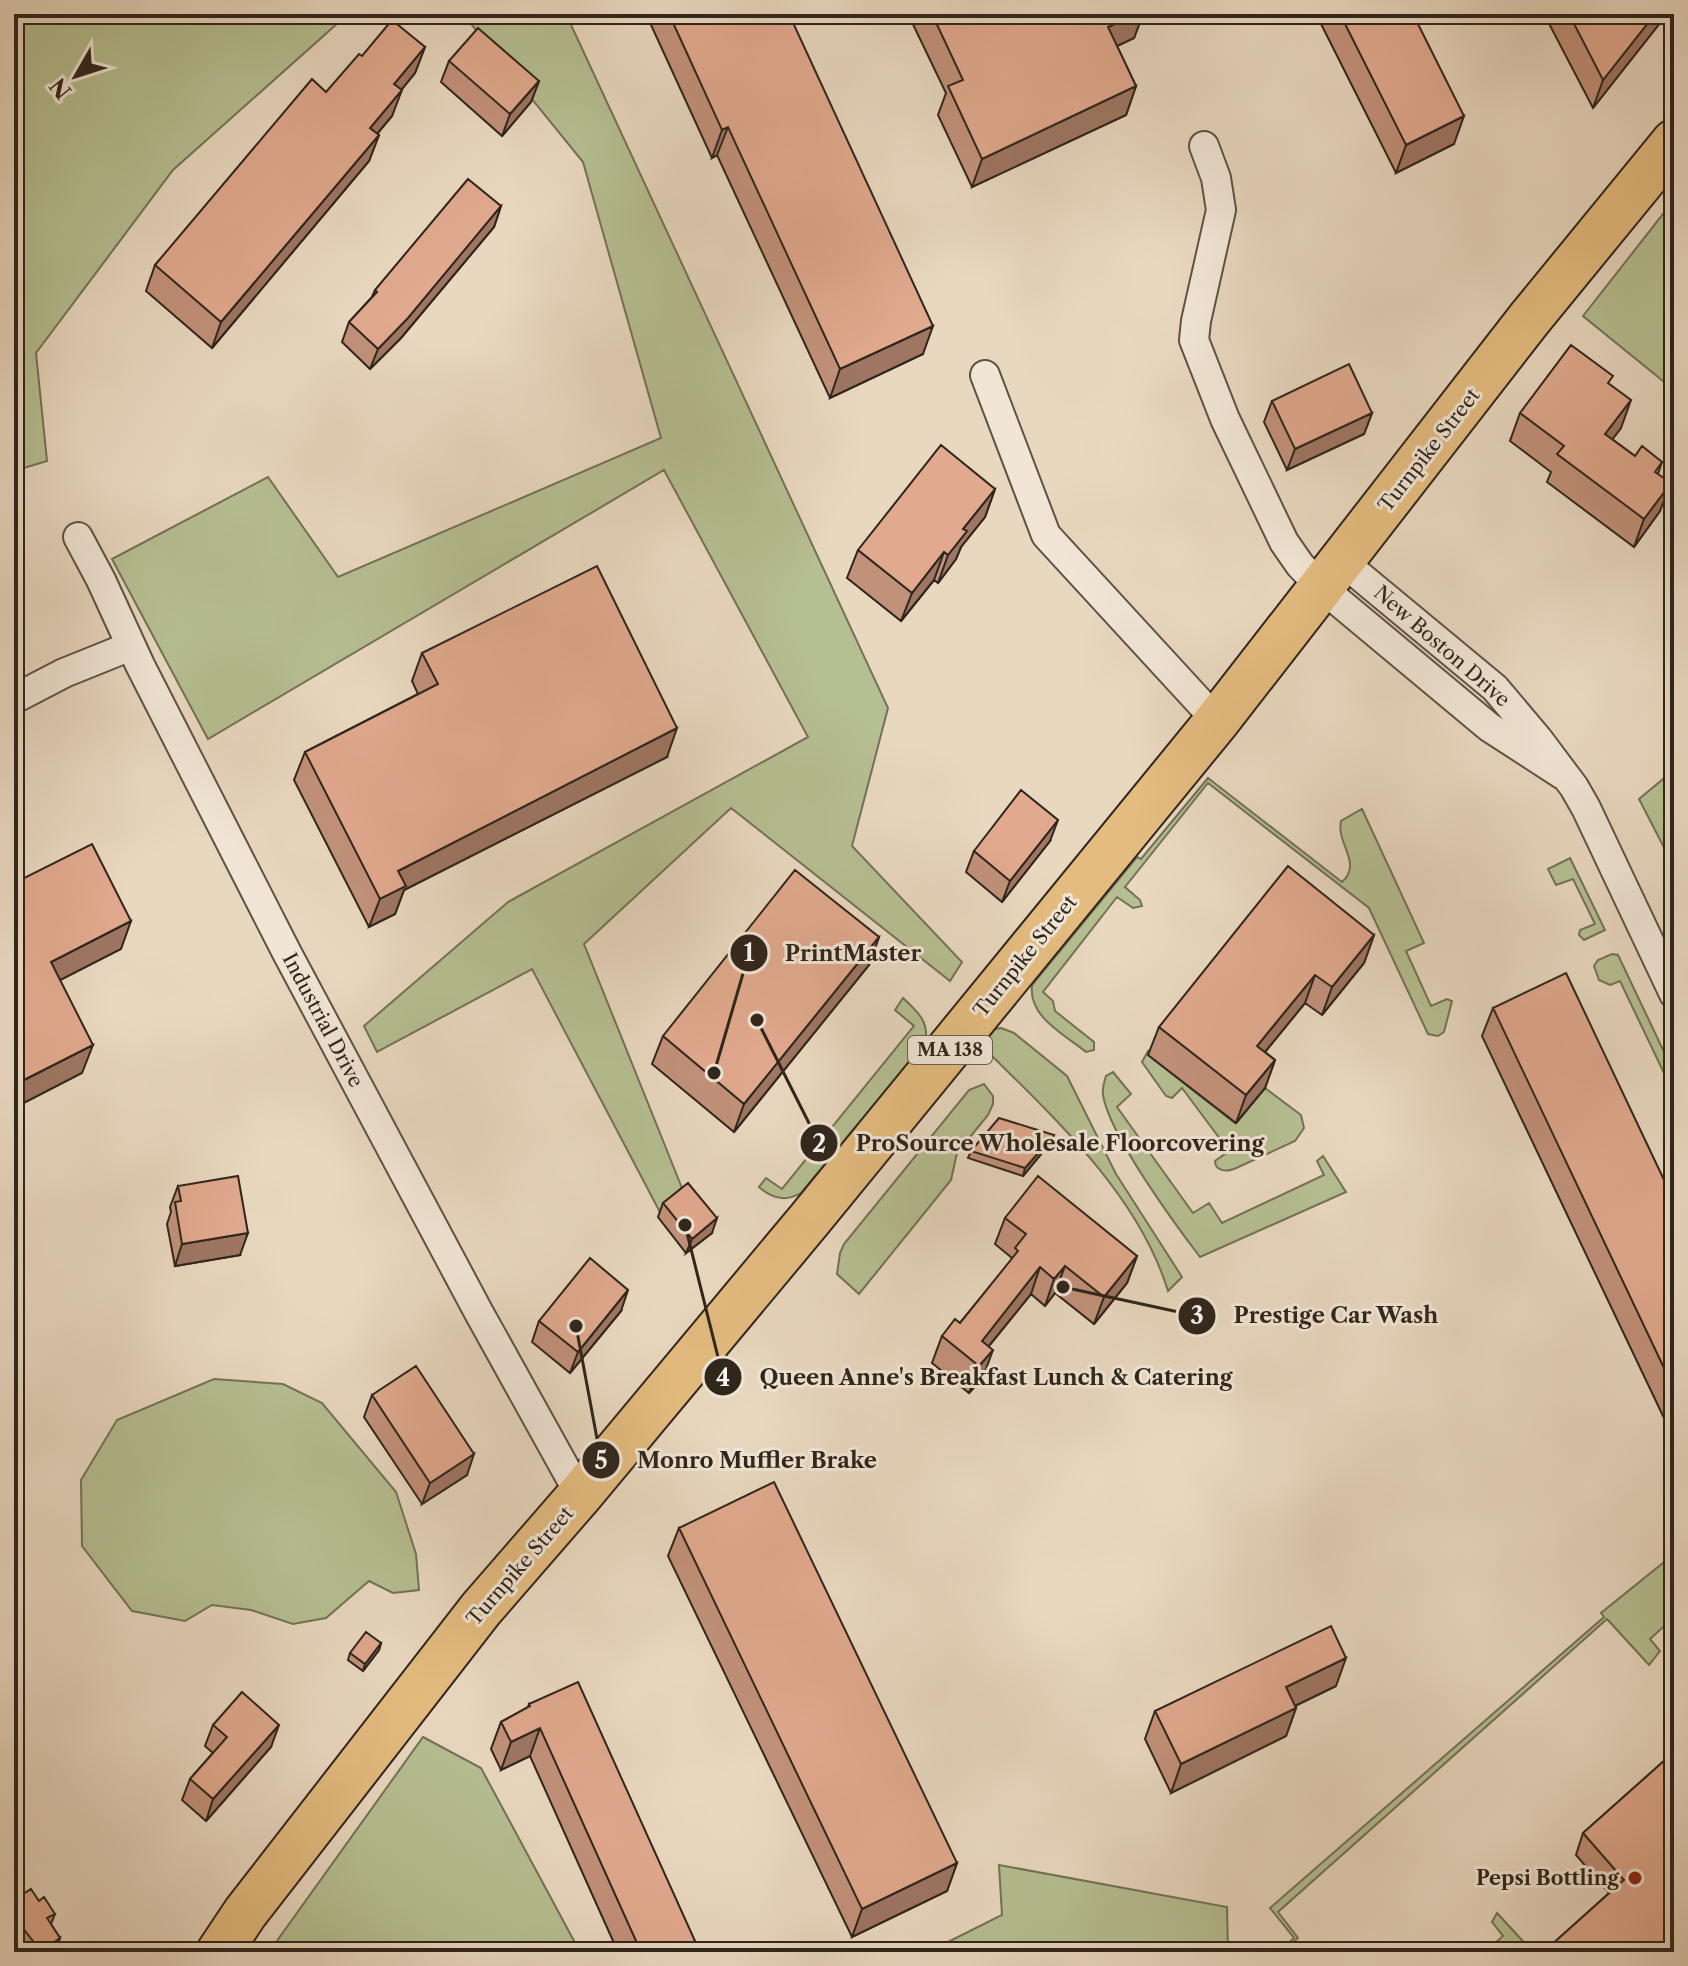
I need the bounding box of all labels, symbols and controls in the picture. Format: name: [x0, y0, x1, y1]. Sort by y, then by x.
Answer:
north arrow: [36, 36, 116, 116]
text: N: [44, 72, 77, 104]
street label: Turnpike Street: [1373, 384, 1485, 516]
street label: New Boston Drive: [1369, 580, 1515, 712]
street label: Turnpike Street: [968, 890, 1082, 1022]
callout: PrintMaster: [729, 930, 937, 976]
text: 1: [744, 938, 755, 967]
text: PrintMaster: [785, 940, 921, 967]
street label: Industrial Drive: [278, 949, 368, 1091]
road number: MA 138: [908, 1036, 992, 1064]
callout: ProSource Wholesale Floorcovering: [799, 1120, 1281, 1166]
text: 2: [812, 1129, 826, 1158]
text: ProSource Wholesale Floorcovering: [856, 1130, 1266, 1157]
callout: Prestige Car Wash: [1177, 1293, 1455, 1339]
text: 3: [1190, 1301, 1204, 1330]
text: Prestige Car Wash: [1234, 1302, 1438, 1329]
callout: Queen Anne's Breakfast Lunch & Catering: [703, 1354, 1249, 1400]
text: 4: [716, 1363, 730, 1392]
text: Queen Anne's Breakfast Lunch & Catering: [759, 1364, 1234, 1391]
callout: Monro Muffler Brake: [581, 1437, 893, 1483]
text: 5: [594, 1446, 608, 1475]
text: Monro Muffler Brake: [637, 1447, 877, 1474]
street label: Turnpike Street: [462, 1502, 578, 1630]
place label: Pepsi Bottling: [1476, 1866, 1619, 1890]
marker: Pepsi Bottling: [1626, 1869, 1644, 1887]

